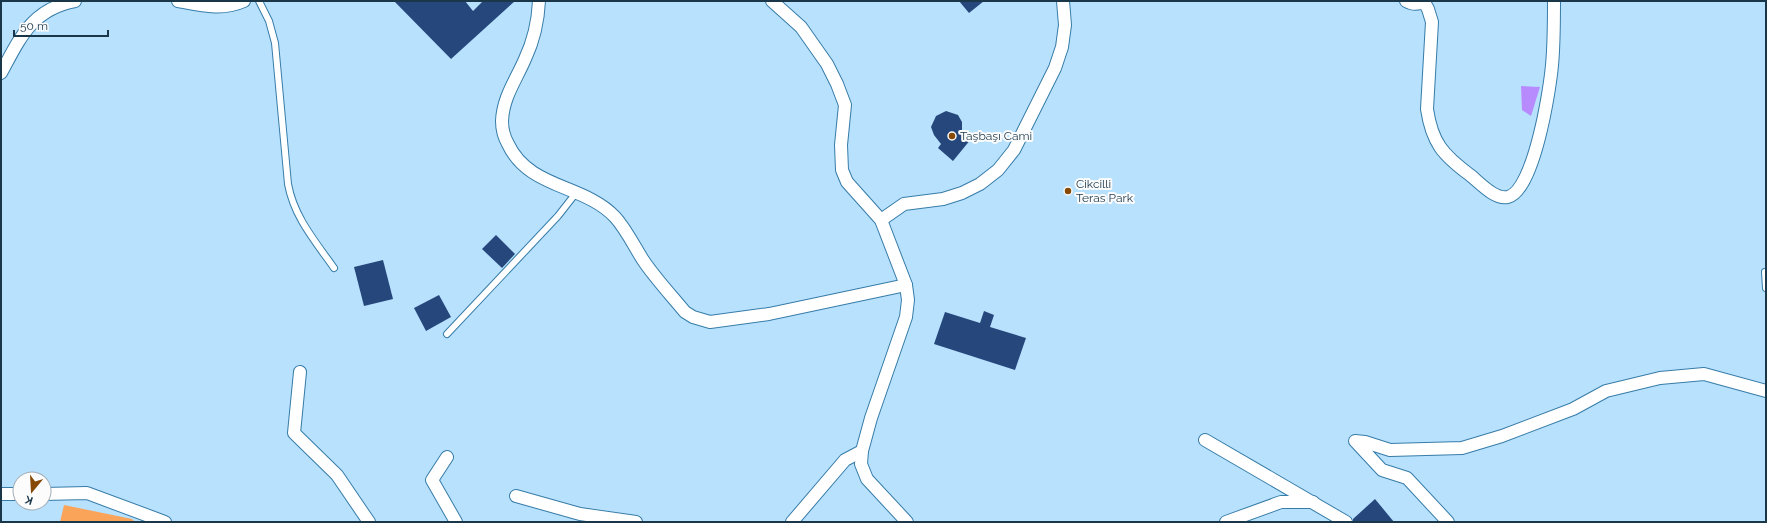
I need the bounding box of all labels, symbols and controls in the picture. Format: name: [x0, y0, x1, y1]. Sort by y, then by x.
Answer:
scale bar: [14, 12, 108, 38]
text: 50 m: [20, 19, 48, 33]
place label: Taşbaşı Cami: [960, 129, 1032, 143]
marker: Taşbaşı Cami: [947, 131, 957, 141]
place label: Cikcilli Teras Park: [1076, 177, 1134, 205]
marker: Cikcilli Teras Park: [1063, 186, 1073, 196]
north arrow: [12, 471, 52, 511]
text: K: [23, 493, 35, 507]

